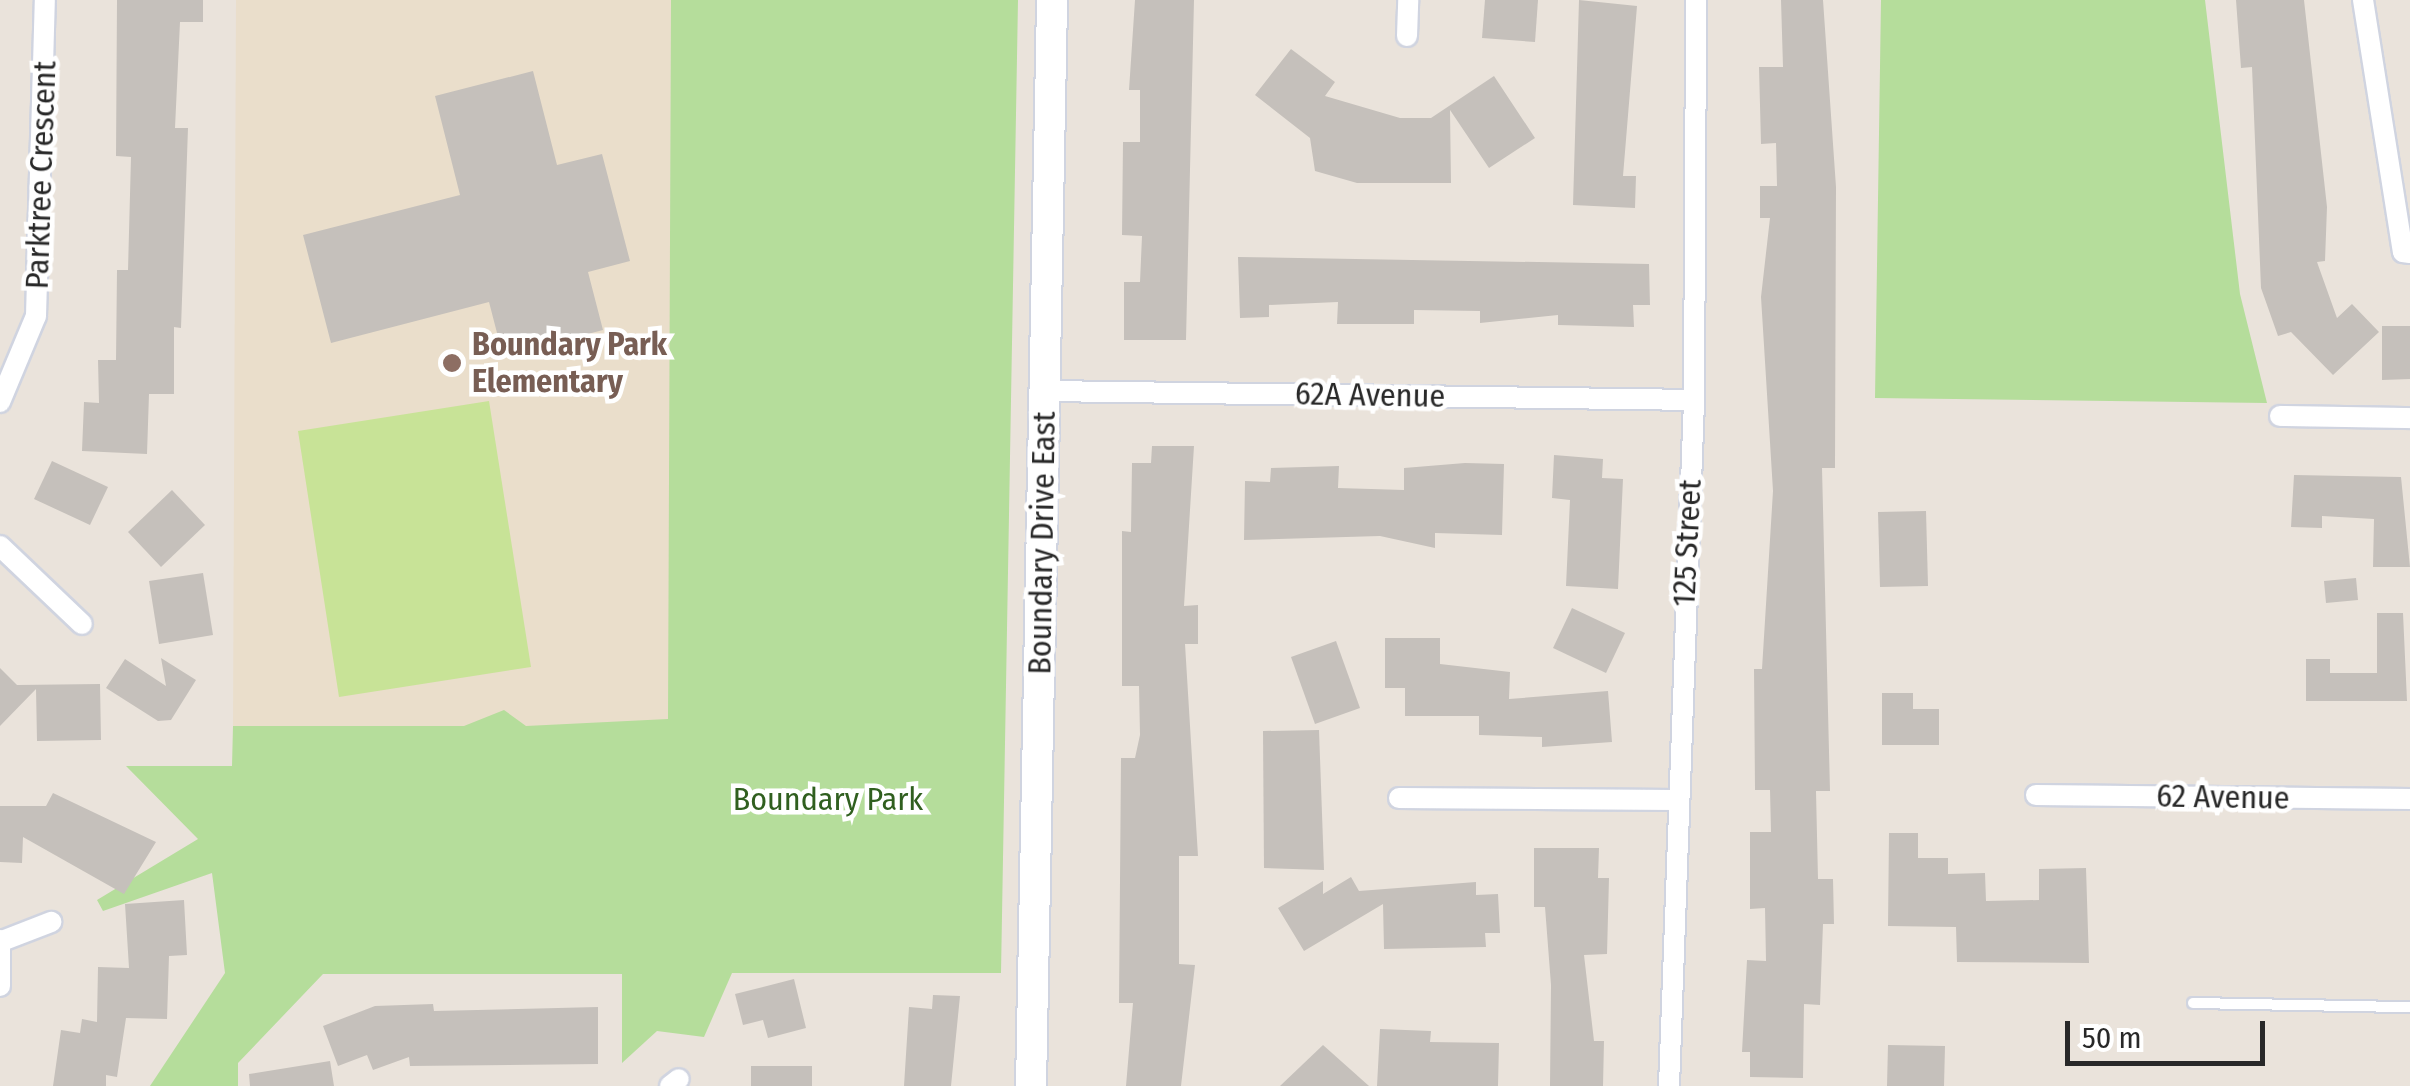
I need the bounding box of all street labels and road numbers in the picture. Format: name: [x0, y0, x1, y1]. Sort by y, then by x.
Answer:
street label: Parktree Crescent: [18, 60, 64, 290]
street label: 62A Avenue: [1295, 374, 1445, 416]
street label: Boundary Drive East: [1021, 411, 1063, 675]
street label: 125 Street: [1664, 478, 1710, 608]
street label: 62 Avenue: [2156, 777, 2290, 817]

